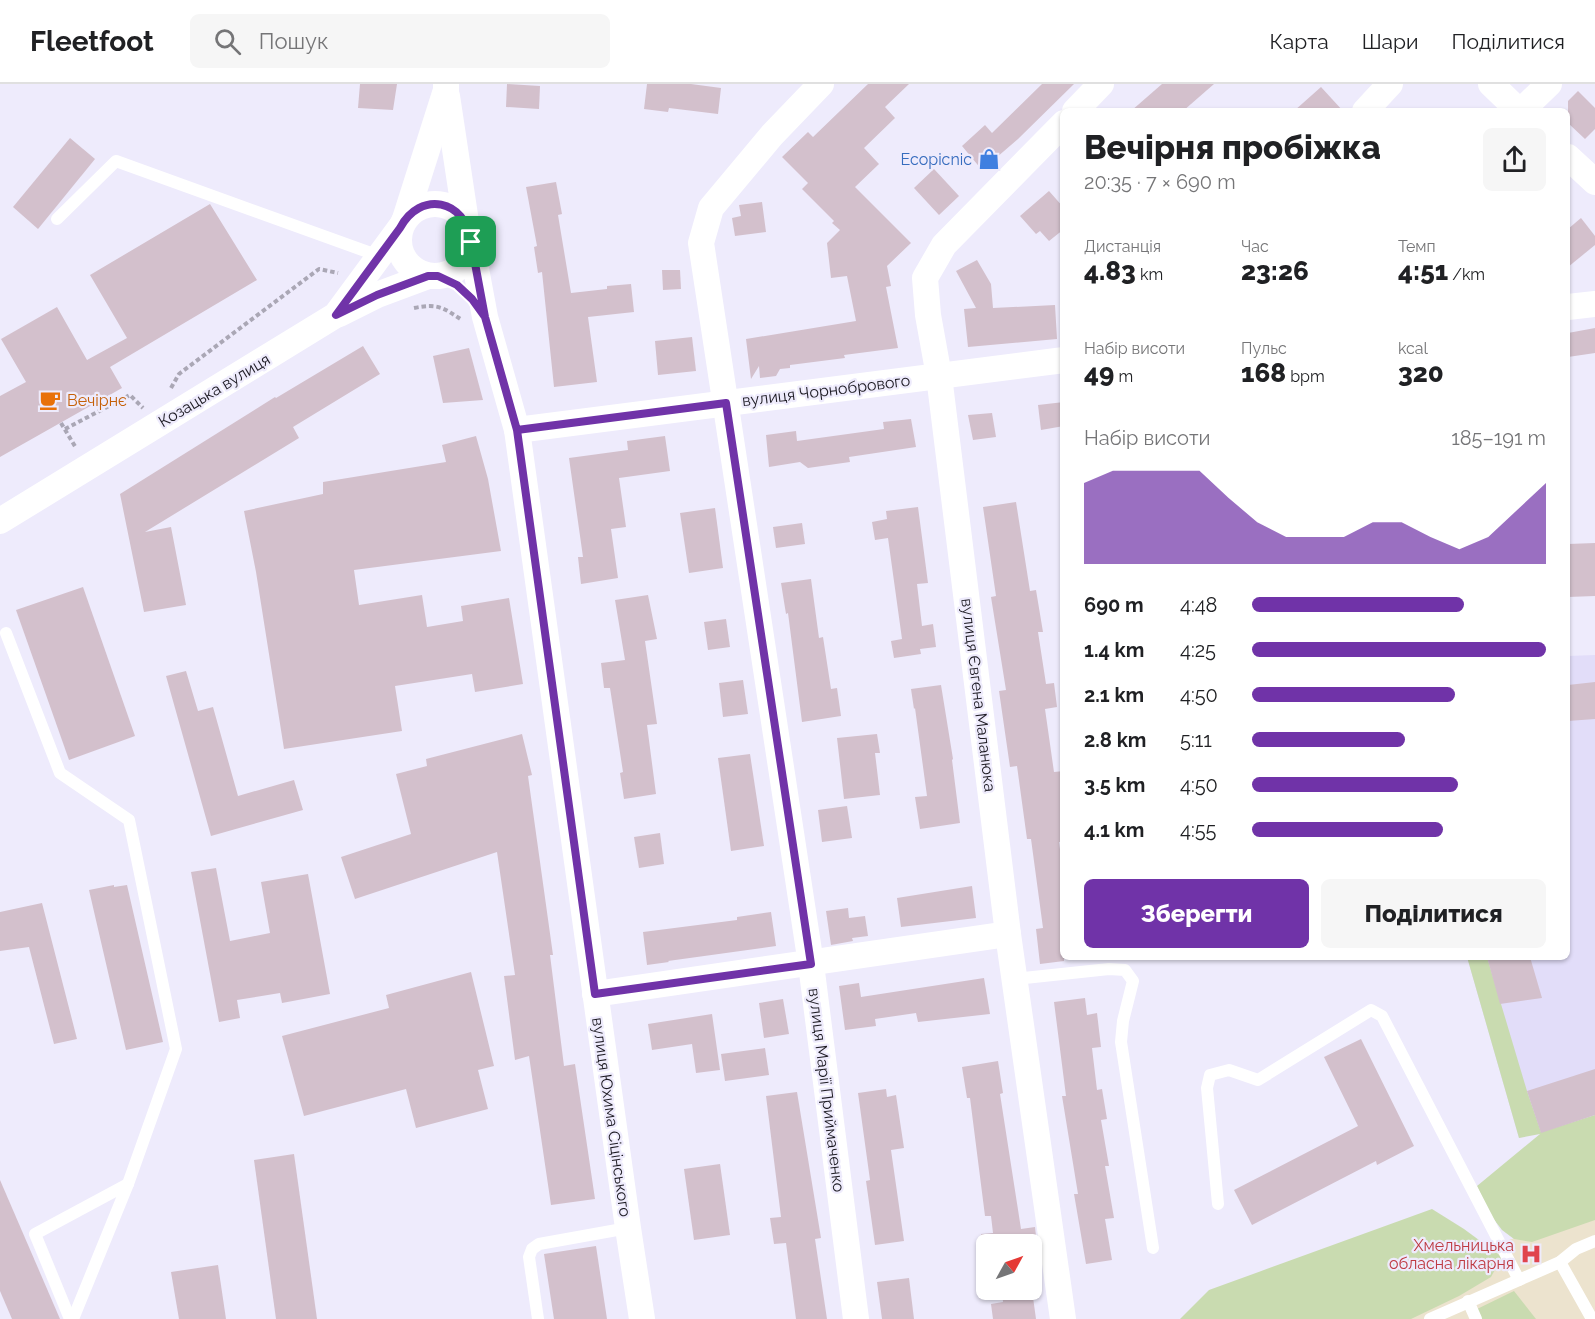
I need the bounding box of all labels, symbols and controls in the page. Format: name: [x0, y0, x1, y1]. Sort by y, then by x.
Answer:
search box: [190, 14, 610, 68]
text: Fleetfoot: [30, 25, 154, 58]
icon: search: [211, 25, 244, 58]
text: Пошук: [259, 28, 328, 54]
text: Карта: [1270, 29, 1329, 54]
text: Шари: [1362, 29, 1419, 54]
text: Поділитися: [1452, 29, 1565, 54]
text: Вечірня пробіжка: [1084, 128, 1381, 167]
button: share: [1483, 128, 1546, 191]
shop icon: Ecopicnic: [977, 147, 1001, 171]
place label: Ecopicnic: [901, 150, 972, 169]
text: 20:35 · 7 × 690 m: [1084, 170, 1236, 194]
pin: [445, 216, 496, 267]
icon: arrive: [454, 225, 487, 258]
text: Дистанція: [1084, 237, 1161, 256]
text: Час: [1241, 237, 1269, 256]
text: Темп: [1398, 237, 1436, 256]
text: 4.83: [1084, 256, 1136, 286]
text: 23:26: [1241, 256, 1309, 286]
text: 4:51: [1398, 256, 1448, 286]
text: km: [1136, 265, 1163, 284]
text: /km: [1448, 265, 1485, 284]
text: Набір висоти: [1084, 339, 1185, 358]
text: Пульс: [1241, 339, 1287, 358]
text: kcal: [1398, 339, 1428, 358]
street label: Козацька вулиця: [155, 350, 274, 431]
text: 49: [1084, 358, 1114, 388]
text: 168: [1241, 358, 1286, 388]
text: 320: [1398, 358, 1444, 388]
text: m: [1114, 367, 1133, 386]
text: bpm: [1286, 367, 1325, 386]
street label: вулиця Чорнобрового: [741, 371, 911, 410]
cafe icon: Вечірнє: [38, 388, 62, 412]
place label: Вечірнє: [67, 391, 127, 410]
text: Набір висоти: [1084, 426, 1210, 450]
text: 185–191 m: [1451, 426, 1546, 450]
text: 690 m: [1084, 593, 1144, 617]
text: 4:48: [1180, 593, 1217, 617]
street label: вулиця Євгена Маланюка: [957, 597, 1000, 793]
text: 1.4 km: [1084, 638, 1144, 662]
text: 4:25: [1180, 638, 1216, 662]
text: 2.1 km: [1084, 683, 1144, 707]
text: 4:50: [1180, 683, 1218, 707]
text: 2.8 km: [1084, 728, 1146, 752]
text: 5:11: [1180, 728, 1212, 752]
text: 3.5 km: [1084, 773, 1145, 797]
text: 4:50: [1180, 773, 1218, 797]
text: 4.1 km: [1084, 818, 1144, 842]
text: 4:55: [1180, 818, 1216, 842]
button: Зберегти: [1084, 879, 1309, 948]
button: Поділитися: [1321, 879, 1546, 948]
street label: вулиця Марії Приймаченко: [805, 987, 848, 1193]
street label: вулиця Юхима Сіцінського: [588, 1016, 635, 1218]
north arrow: [976, 1234, 1042, 1300]
map controls: [976, 1234, 1042, 1300]
place label: Хмельницька обласна лікарня: [1389, 1236, 1514, 1273]
hospital icon: Хмельницька обласна лікарня: [1519, 1242, 1543, 1266]

